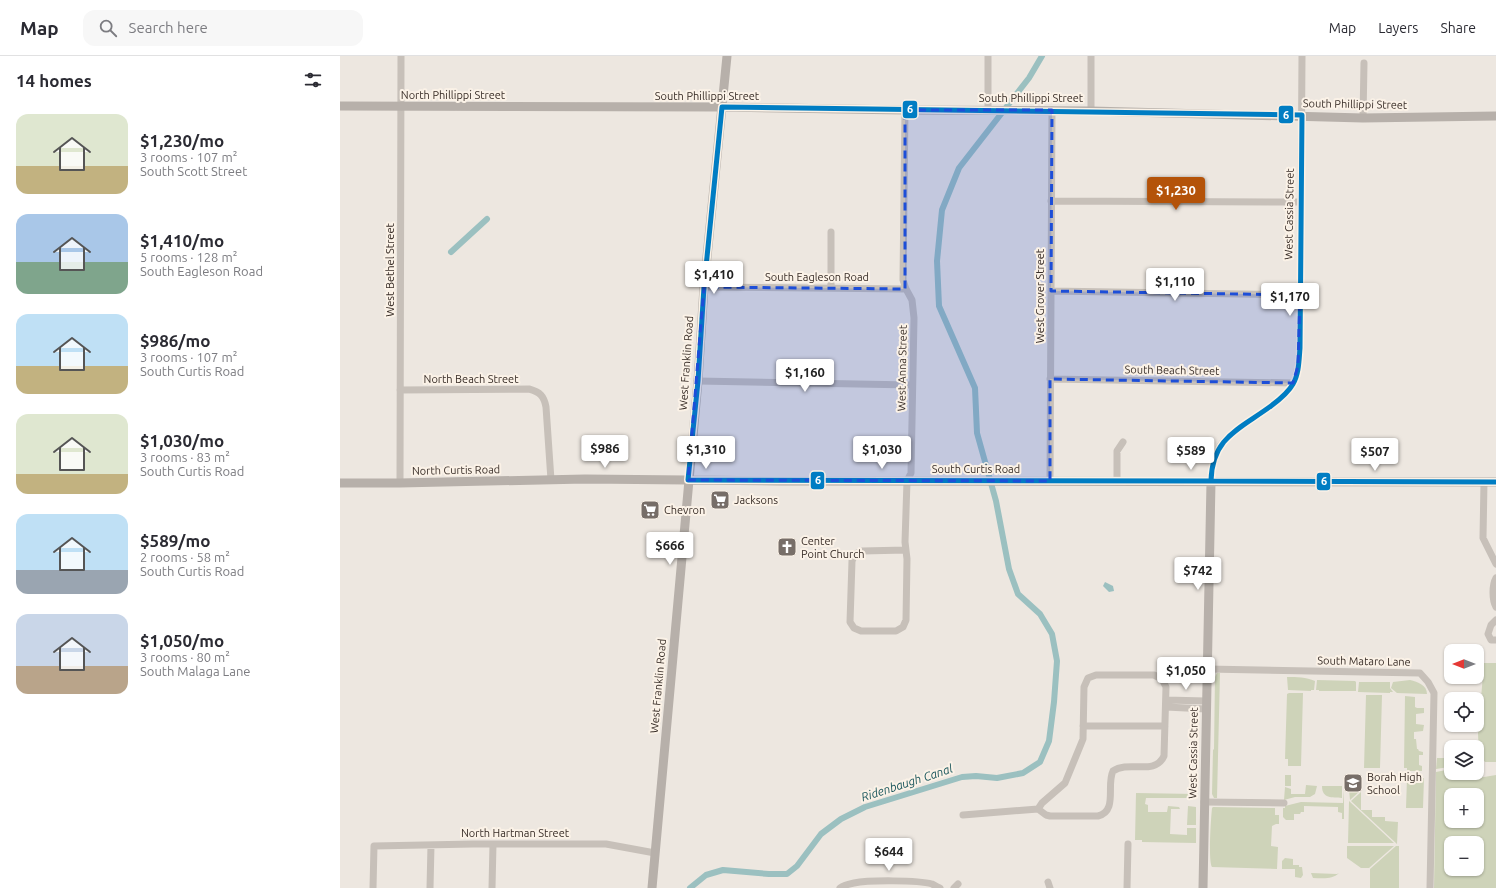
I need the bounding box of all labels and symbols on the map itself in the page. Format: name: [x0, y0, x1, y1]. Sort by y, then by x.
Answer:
street label: North Phillippi Street: [401, 89, 506, 101]
street label: South Phillippi Street: [655, 90, 760, 102]
street label: South Phillippi Street: [979, 92, 1084, 104]
street label: South Phillippi Street: [1303, 97, 1408, 111]
line badge: 6: [902, 100, 918, 119]
text: 6: [907, 103, 913, 115]
line badge: 6: [1278, 105, 1294, 124]
text: 6: [1283, 109, 1289, 121]
street label: West Cassia Street: [1282, 168, 1296, 260]
pin: $1,230: [1143, 177, 1209, 211]
street label: West Bethel Street: [384, 223, 396, 317]
street label: West Grover Street: [1034, 248, 1046, 343]
pin: $1,410: [681, 261, 747, 295]
pin: $1,110: [1142, 268, 1208, 302]
street label: South Eagleson Road: [765, 271, 869, 283]
pin: $1,170: [1257, 283, 1323, 317]
street label: West Franklin Road: [677, 315, 695, 411]
street label: West Anna Street: [895, 324, 909, 411]
pin: $1,160: [772, 359, 838, 393]
street label: South Beach Street: [1124, 363, 1220, 377]
street label: North Beach Street: [424, 373, 519, 385]
pin: $986: [581, 435, 629, 469]
pin: $1,310: [673, 436, 739, 470]
pin: $1,030: [849, 436, 915, 470]
pin: $589: [1167, 437, 1215, 471]
pin: $507: [1351, 438, 1399, 472]
street label: North Curtis Road: [412, 463, 500, 477]
street label: South Curtis Road: [932, 463, 1020, 475]
line badge: 6: [810, 471, 825, 490]
line badge: 6: [1316, 472, 1331, 491]
text: 6: [815, 474, 821, 486]
text: 6: [1321, 475, 1327, 487]
supermarket icon: Jacksons: [709, 489, 731, 511]
place label: Jacksons: [734, 494, 778, 506]
supermarket icon: Chevron: [639, 499, 661, 521]
place label: Chevron: [664, 504, 705, 516]
pin: $666: [646, 532, 694, 566]
place label: Center Point Church: [801, 535, 865, 560]
church icon: Center Point Church: [776, 536, 798, 558]
pin: $742: [1174, 557, 1222, 591]
street label: West Franklin Road: [648, 638, 668, 734]
north arrow: [1444, 644, 1484, 684]
street label: South Mataro Lane: [1317, 654, 1411, 668]
pin: $1,050: [1153, 657, 1219, 691]
street label: West Cassia Street: [1186, 707, 1200, 799]
water label: Ridenbaugh Canal: [859, 761, 955, 803]
place label: Borah High School: [1367, 771, 1422, 796]
school or university icon: Borah High School: [1342, 772, 1364, 794]
street label: North Hartman Street: [461, 827, 570, 839]
pin: $644: [865, 838, 913, 872]

